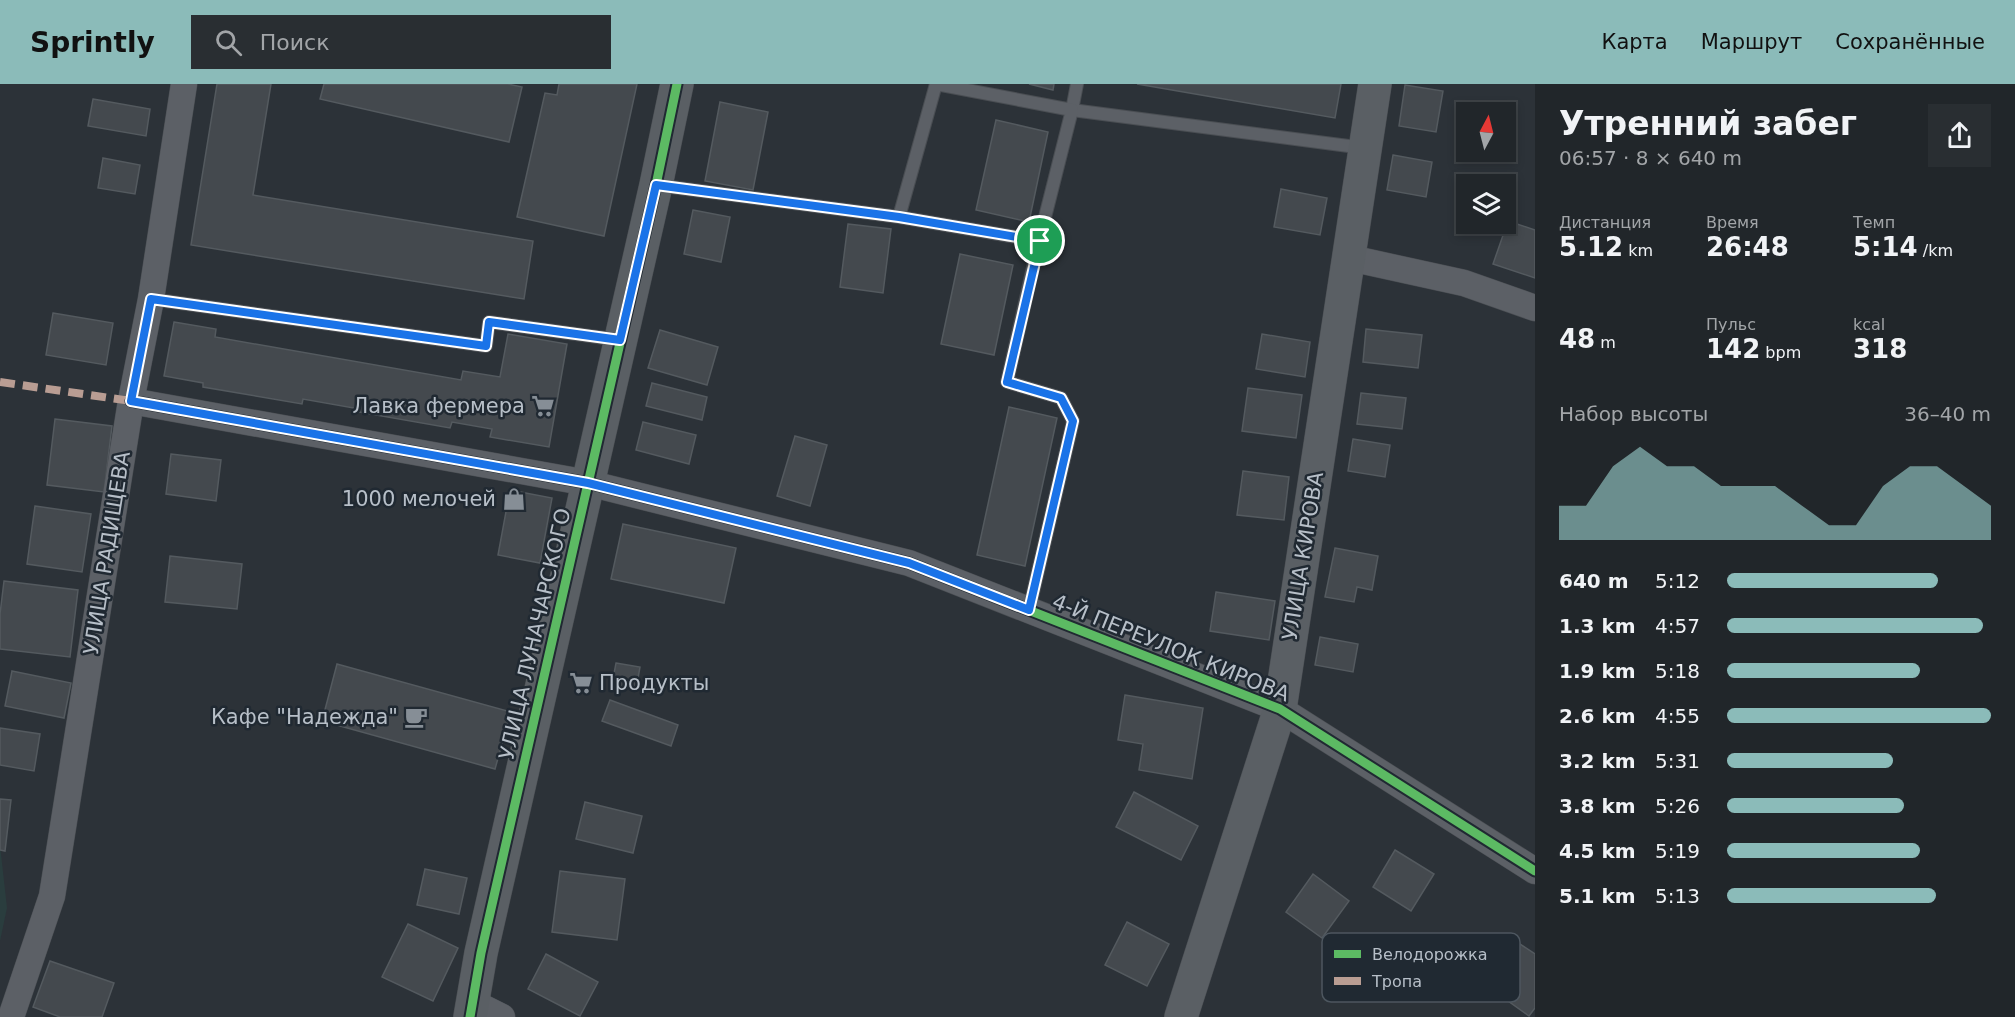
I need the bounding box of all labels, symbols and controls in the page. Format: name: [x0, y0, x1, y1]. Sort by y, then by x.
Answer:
search box: [191, 15, 611, 69]
text: Sprintly: [30, 26, 155, 59]
icon: search: [212, 26, 245, 59]
text: Поиск: [260, 30, 329, 55]
text: Карта: [1602, 30, 1668, 54]
text: Маршрут: [1701, 30, 1802, 54]
text: Сохранённые: [1835, 30, 1985, 54]
north arrow: [1456, 102, 1516, 162]
map controls: [1456, 102, 1516, 234]
text: Утренний забег: [1559, 104, 1857, 143]
button: share: [1928, 104, 1991, 167]
text: 06:57 · 8 × 640 m: [1559, 146, 1742, 170]
button: layers: [1456, 174, 1516, 234]
text: Дистанция: [1559, 213, 1651, 232]
text: Время: [1706, 213, 1759, 232]
text: Темп: [1853, 213, 1895, 232]
pin: [1014, 215, 1065, 266]
icon: arrive: [1023, 224, 1056, 257]
text: 5.12: [1559, 232, 1623, 262]
text: 26:48: [1706, 232, 1789, 262]
text: 5:14: [1853, 232, 1918, 262]
text: km: [1623, 241, 1653, 260]
text: /km: [1918, 241, 1953, 260]
text: Пульс: [1706, 315, 1756, 334]
text: kcal: [1853, 315, 1885, 334]
text: 48: [1559, 324, 1595, 354]
text: m: [1595, 333, 1616, 352]
text: 142: [1706, 334, 1760, 364]
text: 318: [1853, 334, 1907, 364]
text: bpm: [1760, 343, 1801, 362]
supermarket icon: Лавка фермера: [530, 393, 556, 419]
place label: Лавка фермера: [353, 394, 525, 418]
text: Набор высоты: [1559, 402, 1708, 426]
text: 36–40 m: [1904, 402, 1991, 426]
street label: УЛИЦА РАДИЩЕВА: [79, 449, 135, 657]
street label: УЛИЦА КИРОВА: [1278, 469, 1328, 642]
shop icon: 1000 мелочей: [501, 486, 527, 512]
place label: 1000 мелочей: [342, 487, 496, 511]
street label: УЛИЦА ЛУНАЧАРСКОГО: [494, 506, 576, 762]
text: 640 m: [1559, 569, 1629, 593]
text: 5:12: [1655, 569, 1700, 593]
street label: 4-Й ПЕРЕУЛОК КИРОВА: [1049, 588, 1294, 707]
text: 1.3 km: [1559, 614, 1636, 638]
text: 4:57: [1655, 614, 1700, 638]
text: 1.9 km: [1559, 659, 1636, 683]
text: 5:18: [1655, 659, 1700, 683]
supermarket icon: Продукты: [568, 670, 594, 696]
place label: Продукты: [599, 671, 709, 695]
cafe icon: Кафе "Надежда": [403, 704, 429, 730]
text: 2.6 km: [1559, 704, 1636, 728]
text: 4:55: [1655, 704, 1700, 728]
place label: Кафе "Надежда": [211, 705, 398, 729]
text: 3.2 km: [1559, 749, 1636, 773]
text: 5:31: [1655, 749, 1700, 773]
text: 3.8 km: [1559, 794, 1636, 818]
text: 5:26: [1655, 794, 1700, 818]
text: 4.5 km: [1559, 839, 1636, 863]
text: 5:19: [1655, 839, 1700, 863]
text: 5.1 km: [1559, 884, 1636, 908]
text: 5:13: [1655, 884, 1700, 908]
legend: [1322, 933, 1520, 1002]
text: Велодорожка: [1372, 945, 1488, 964]
text: Тропа: [1371, 972, 1422, 991]

